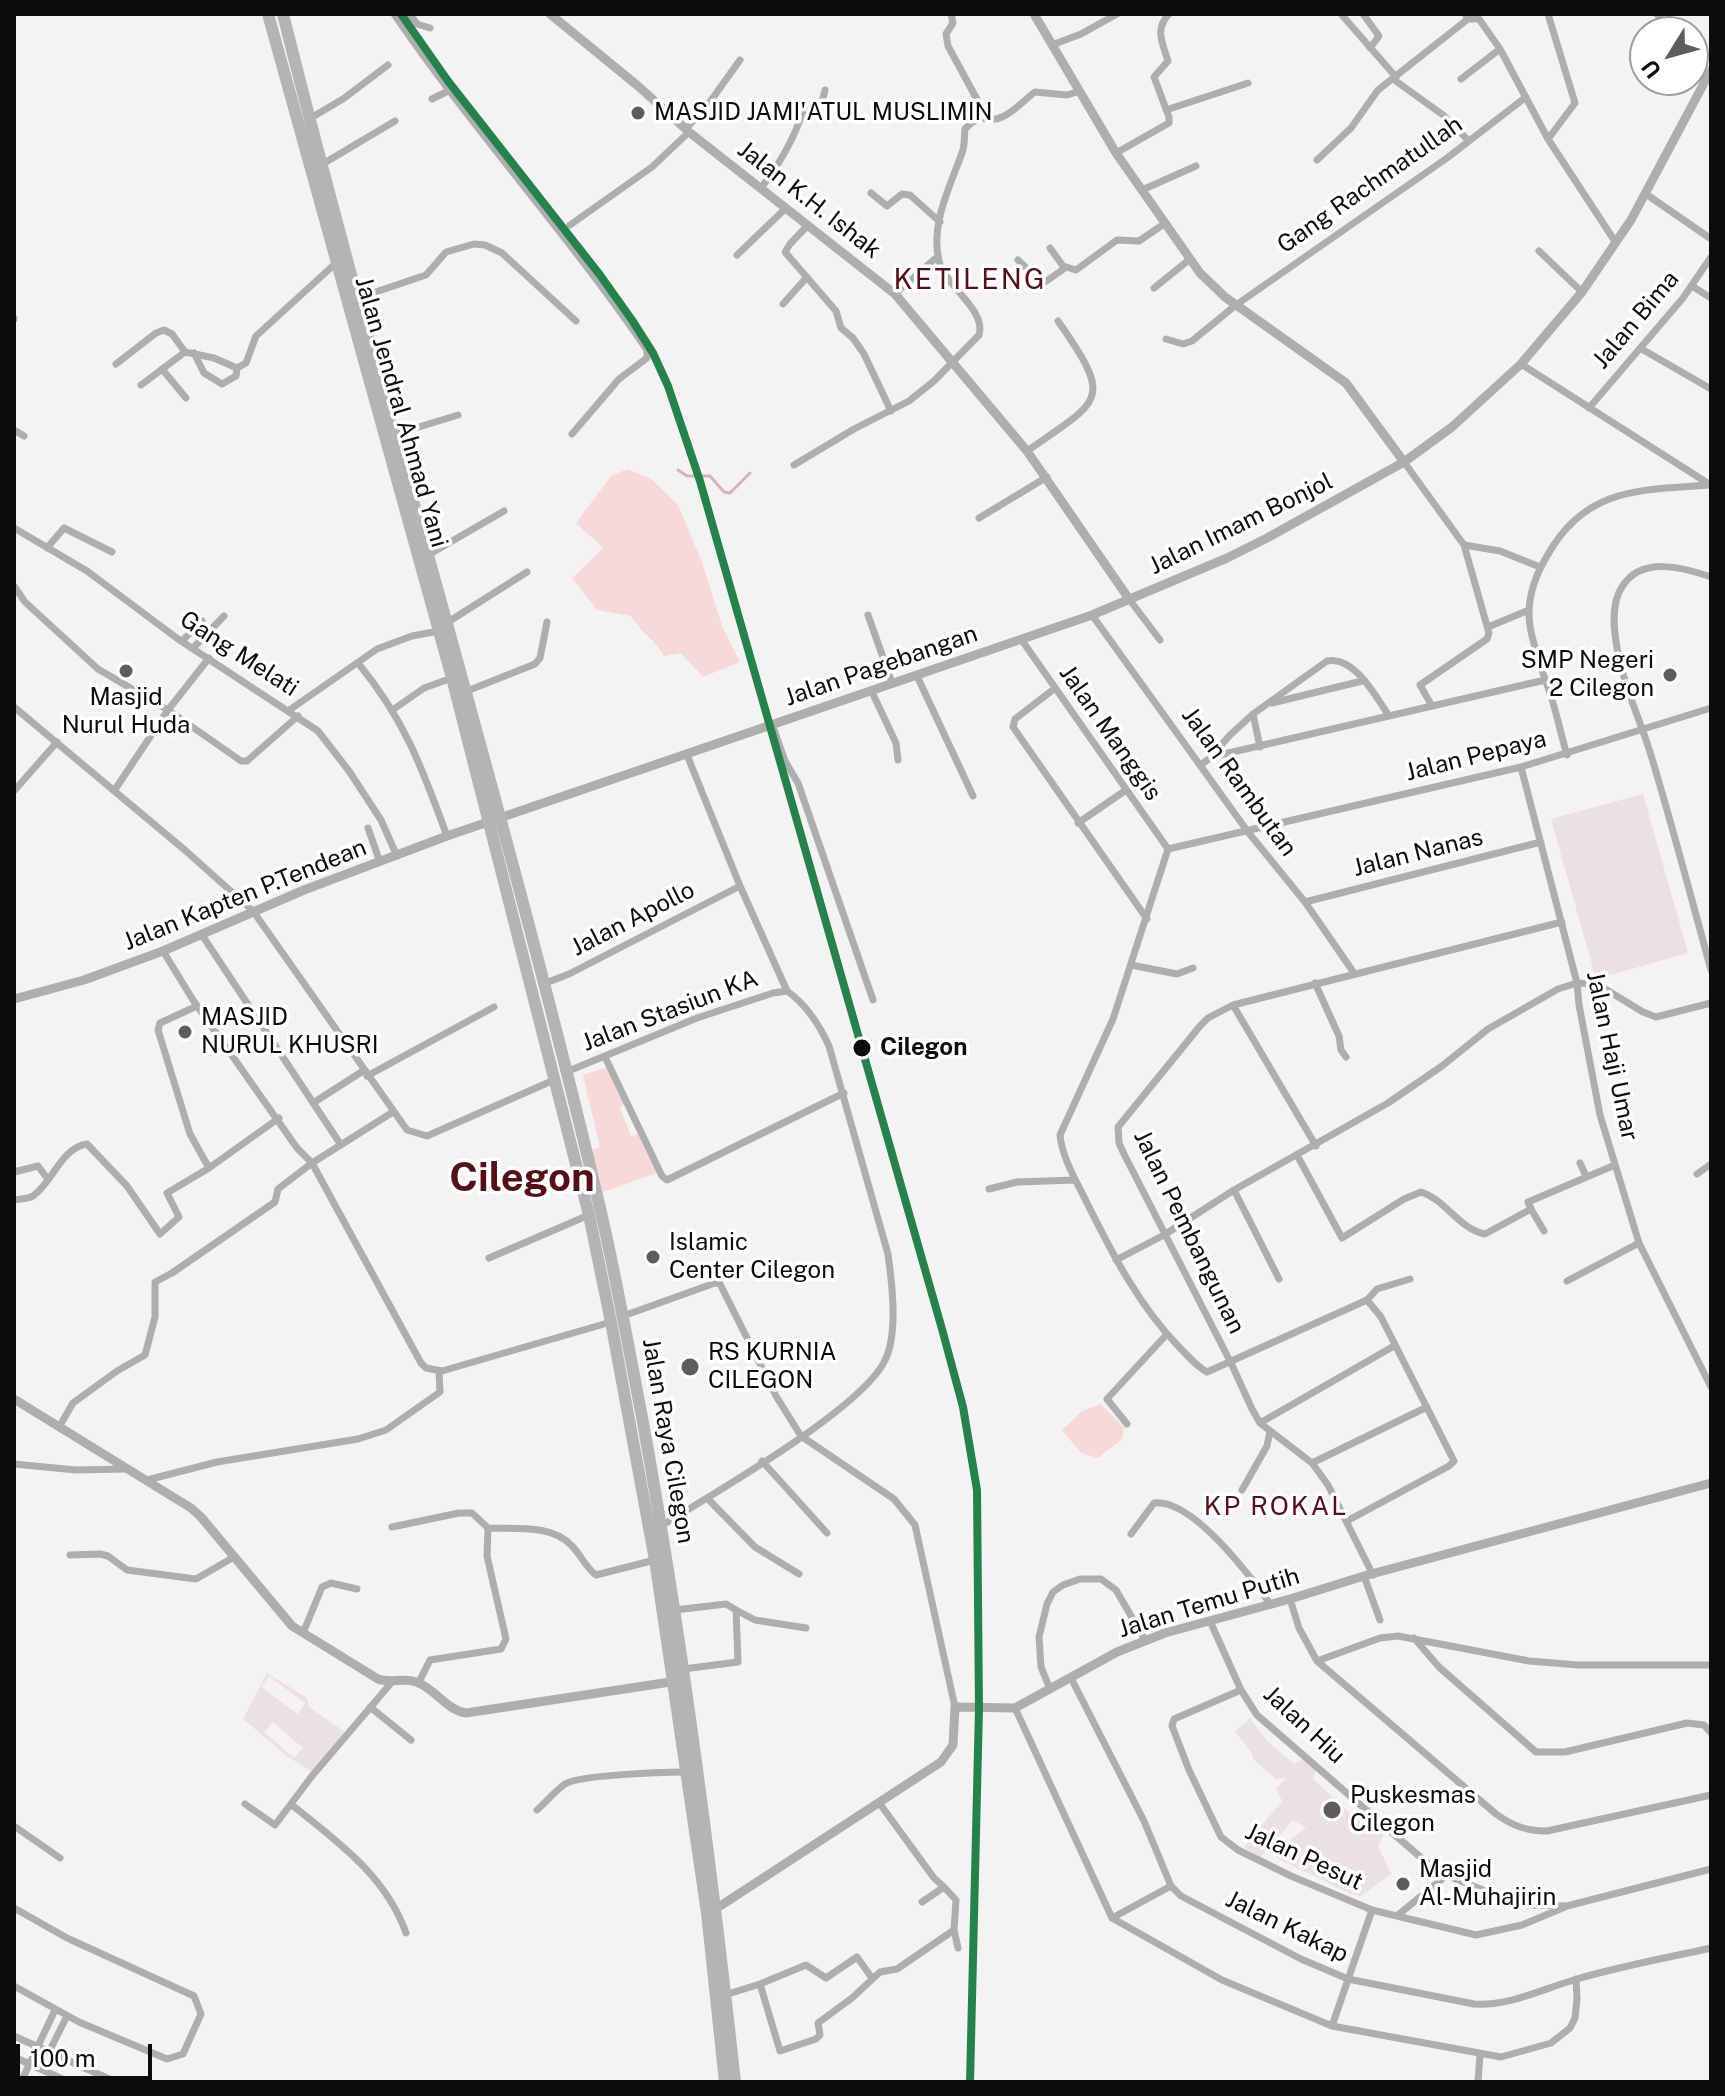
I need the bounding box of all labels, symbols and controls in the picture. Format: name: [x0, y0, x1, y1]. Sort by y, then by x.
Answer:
north arrow: [1629, 16, 1709, 96]
text: U: [1636, 55, 1667, 83]
place label: MASJID JAMI'ATUL MUSLIMIN: [654, 99, 993, 127]
marker: MASJID JAMI'ATUL MUSLIMIN: [629, 104, 647, 122]
street label: Gang Rachmatullah: [1272, 110, 1468, 260]
street label: Jalan K.H. Ishak: [732, 135, 886, 265]
district label: KETILENG: [894, 263, 1046, 297]
street label: Jalan Bima: [1587, 265, 1685, 375]
street label: Jalan Jendral Ahmad Yani: [349, 273, 453, 551]
street label: Jalan Imam Bonjol: [1144, 467, 1338, 581]
street label: Gang Melati: [174, 605, 304, 703]
street label: Jalan Pagebangan: [781, 619, 981, 713]
place label: SMP Negeri 2 Cilegon: [1521, 647, 1654, 703]
street label: Jalan Manggis: [1053, 660, 1167, 806]
marker: Masjid Nurul Huda: [117, 662, 135, 680]
marker: SMP Negeri 2 Cilegon: [1661, 666, 1679, 684]
place label: Masjid Nurul Huda: [62, 684, 190, 740]
street label: Jalan Rambutan: [1175, 702, 1303, 862]
street label: Jalan Pepaya: [1403, 725, 1549, 787]
street label: Jalan Nanas: [1350, 823, 1486, 883]
street label: Jalan Kapten P.Tendean: [119, 833, 371, 957]
street label: Jalan Apollo: [566, 876, 700, 962]
street label: Jalan Stasiun KA: [578, 964, 762, 1058]
street label: Jalan Haji Umar: [1580, 969, 1644, 1143]
place label: MASJID NURUL KHUSRI: [201, 1004, 379, 1060]
marker: MASJID NURUL KHUSRI: [176, 1023, 194, 1041]
place label: Cilegon: [880, 1034, 967, 1062]
marker: Cilegon: [851, 1037, 873, 1059]
street label: Jalan Pembangunan: [1127, 1125, 1251, 1339]
district label: Cilegon: [449, 1155, 595, 1203]
place label: Islamic Center Cilegon: [669, 1229, 835, 1285]
marker: Islamic Center Cilegon: [644, 1248, 662, 1266]
street label: Jalan Raya Cilegon: [636, 1336, 700, 1546]
place label: RS KURNIA CILEGON: [708, 1339, 837, 1395]
marker: RS KURNIA CILEGON: [679, 1356, 701, 1378]
district label: KP ROKAL: [1204, 1491, 1348, 1523]
street label: Jalan Temu Putih: [1115, 1562, 1303, 1644]
street label: Jalan Hiu: [1257, 1680, 1351, 1770]
place label: Puskesmas Cilegon: [1350, 1782, 1476, 1838]
marker: Puskesmas Cilegon: [1321, 1799, 1343, 1821]
street label: Jalan Pesut: [1241, 1817, 1367, 1897]
place label: Masjid Al-Muhajirin: [1419, 1856, 1556, 1912]
marker: Masjid Al-Muhajirin: [1394, 1875, 1412, 1893]
street label: Jalan Kakap: [1221, 1885, 1353, 1969]
scale bar: [20, 2028, 156, 2078]
text: 100 m: [30, 2044, 96, 2072]

